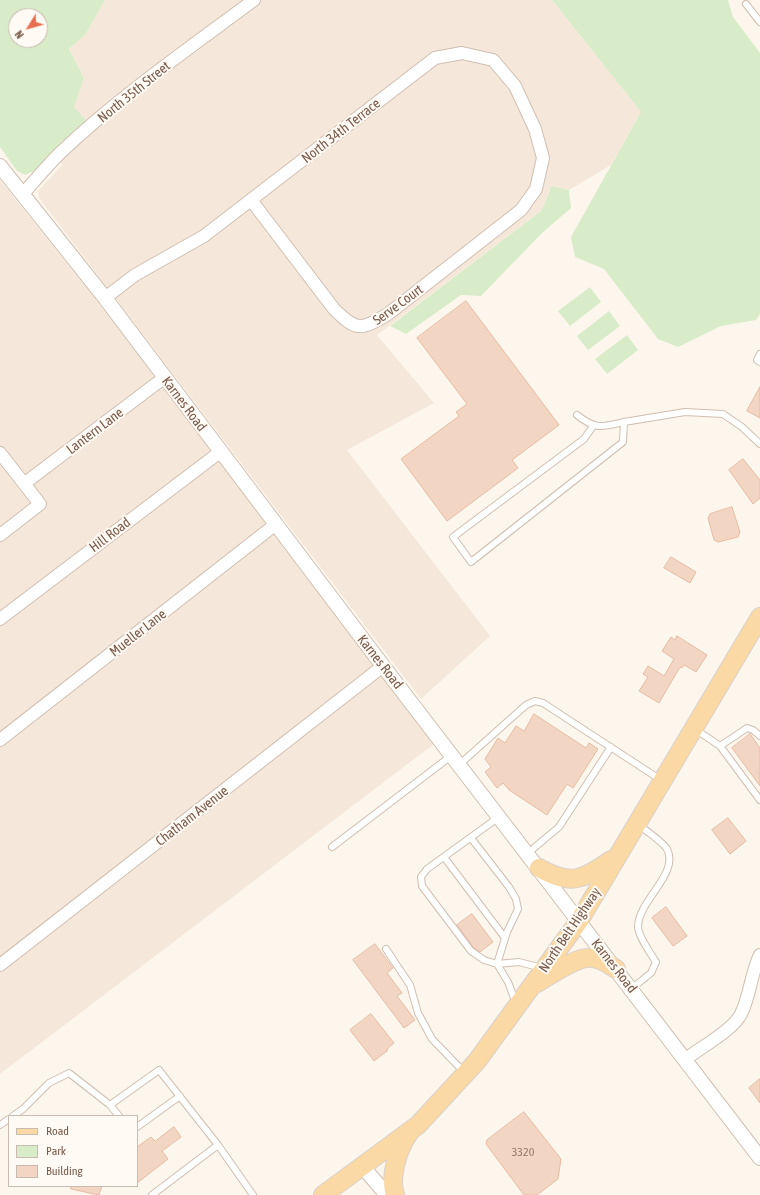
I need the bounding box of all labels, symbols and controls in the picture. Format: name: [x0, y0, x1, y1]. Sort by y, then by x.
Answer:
north arrow: [8, 8, 48, 48]
text: N: [12, 28, 26, 41]
street label: North 35th Street: [94, 58, 174, 126]
street label: North 34th Terrace: [298, 95, 384, 167]
street label: Serve Court: [370, 281, 426, 329]
street label: Karnes Road: [158, 373, 210, 435]
street label: Lantern Lane: [63, 404, 127, 458]
street label: Hill Road: [86, 514, 134, 556]
street label: Mueller Lane: [106, 606, 170, 660]
street label: Karnes Road: [354, 632, 406, 692]
street label: Chatham Avenue: [152, 782, 232, 850]
street label: North Belt Highway: [535, 884, 605, 976]
street label: Karnes Road: [588, 936, 640, 996]
legend: [8, 1115, 138, 1187]
text: Road: [46, 1124, 69, 1138]
text: Park: [46, 1144, 66, 1158]
house number: 3320: [512, 1145, 534, 1159]
text: Building: [46, 1164, 83, 1178]

